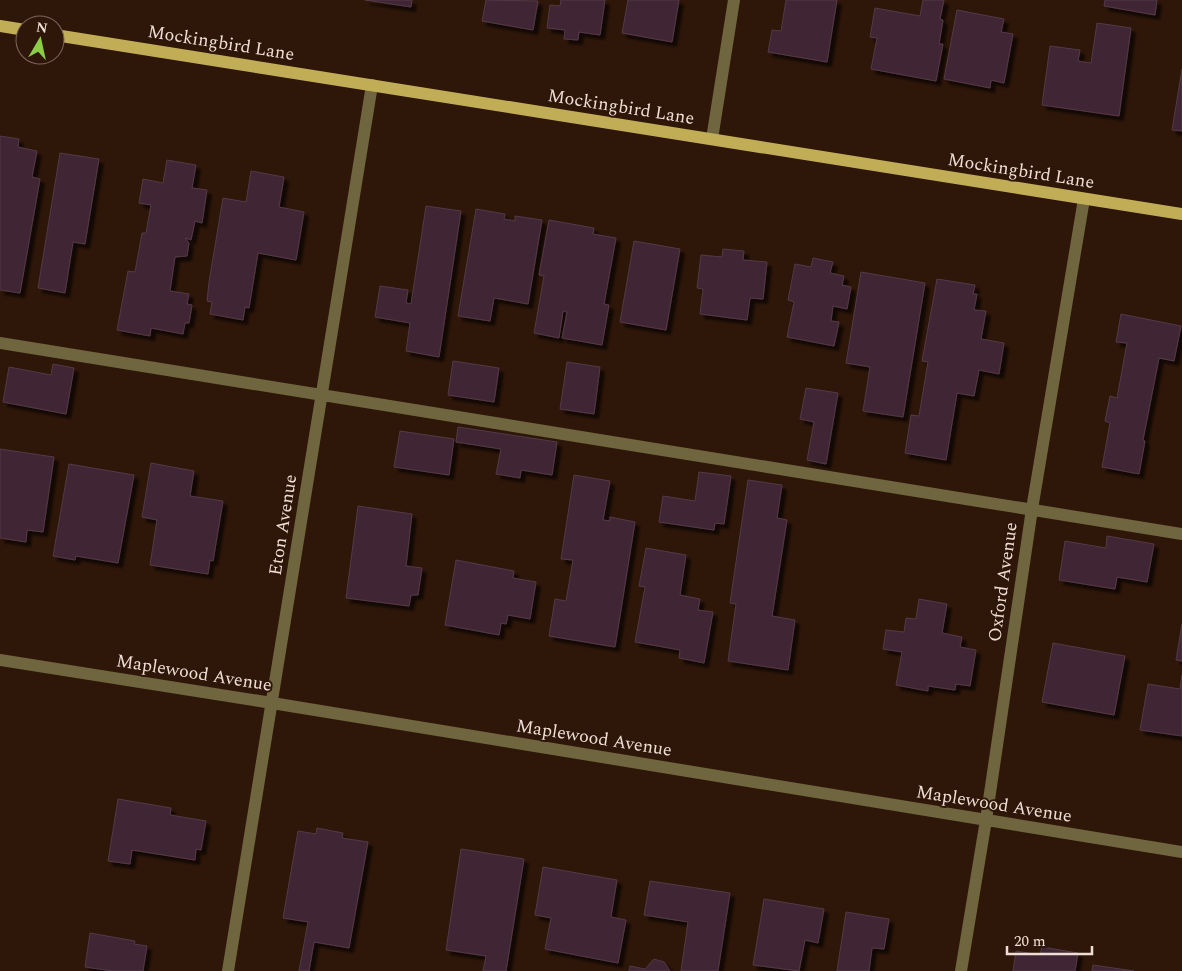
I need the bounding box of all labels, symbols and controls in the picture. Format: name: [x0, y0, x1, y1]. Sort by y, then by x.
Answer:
north arrow: [15, 15, 65, 65]
text: N: [35, 16, 49, 39]
street label: Mockingbird Lane: [146, 18, 296, 68]
street label: Mockingbird Lane: [546, 82, 696, 132]
street label: Mockingbird Lane: [946, 146, 1096, 196]
street label: Eton Avenue: [262, 472, 304, 578]
street label: Oxford Avenue: [981, 520, 1025, 644]
street label: Maplewood Avenue: [114, 647, 274, 699]
street label: Maplewood Avenue: [514, 712, 674, 764]
street label: Maplewood Avenue: [914, 778, 1074, 830]
scale bar: [1007, 924, 1092, 956]
text: 20 m: [1014, 930, 1046, 953]

